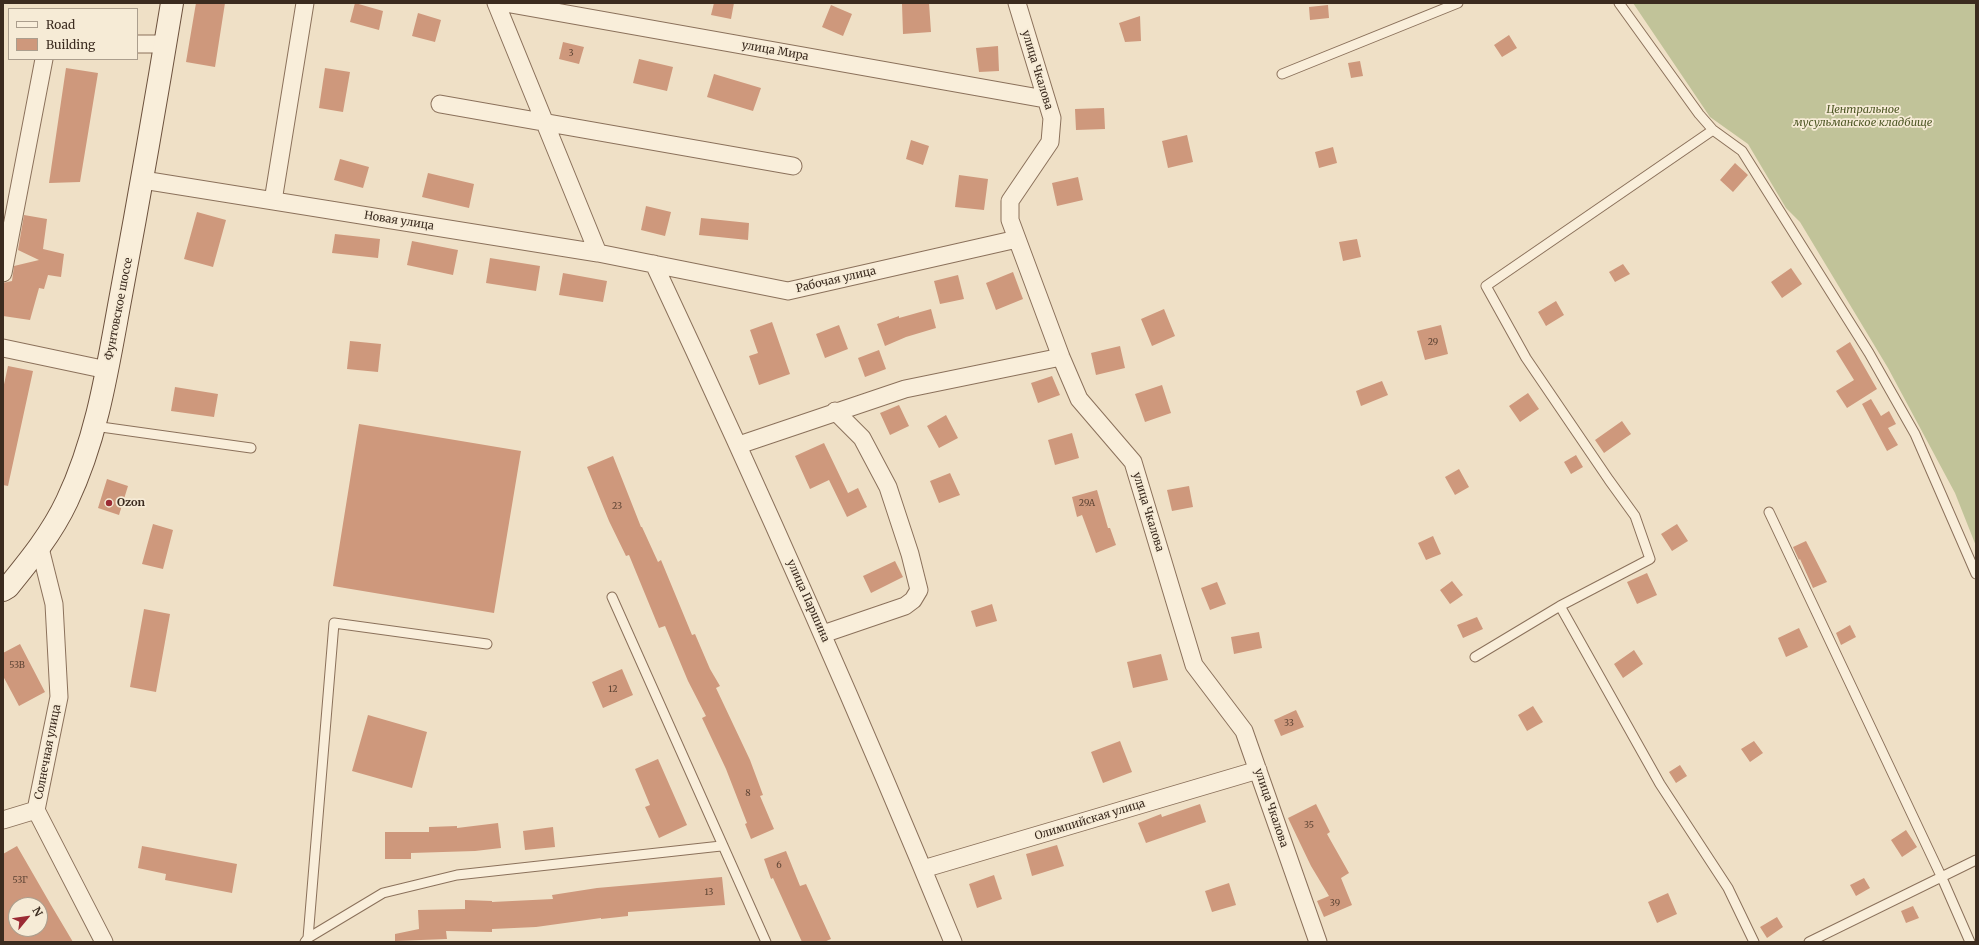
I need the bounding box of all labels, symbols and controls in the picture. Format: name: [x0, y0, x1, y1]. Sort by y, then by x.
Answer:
legend: [8, 8, 138, 60]
text: Road: [46, 17, 75, 32]
street label: улица Чкалова: [1019, 29, 1055, 111]
text: Building: [46, 37, 95, 52]
street label: улица Мира: [741, 39, 809, 63]
house number: 3: [568, 48, 574, 58]
park label: Центральное мусульманское кладбище: [1794, 103, 1932, 129]
street label: Новая улица: [363, 209, 435, 233]
street label: Фунтовское шоссе: [103, 256, 135, 362]
street label: Рабочая улица: [795, 264, 877, 296]
house number: 29: [1428, 337, 1438, 347]
street label: улица Чкалова: [1130, 471, 1166, 553]
place label: Ozon: [117, 496, 145, 510]
marker: Ozon: [104, 498, 114, 508]
house number: 29А: [1079, 498, 1095, 508]
house number: 23: [612, 501, 622, 511]
street label: улица Паршина: [784, 558, 832, 644]
house number: 53В: [9, 660, 25, 670]
house number: 12: [608, 684, 618, 694]
street label: Солнечная улица: [32, 703, 64, 801]
house number: 33: [1284, 718, 1294, 728]
street label: улица Чкалова: [1251, 767, 1291, 849]
house number: 8: [745, 788, 751, 798]
street label: Олимпийская улица: [1033, 797, 1147, 843]
house number: 35: [1304, 820, 1314, 830]
house number: 6: [776, 860, 782, 870]
house number: 53Г: [12, 875, 28, 885]
house number: 13: [705, 887, 713, 897]
north arrow: [8, 897, 48, 937]
house number: 39: [1330, 898, 1340, 908]
text: N: [29, 904, 46, 919]

